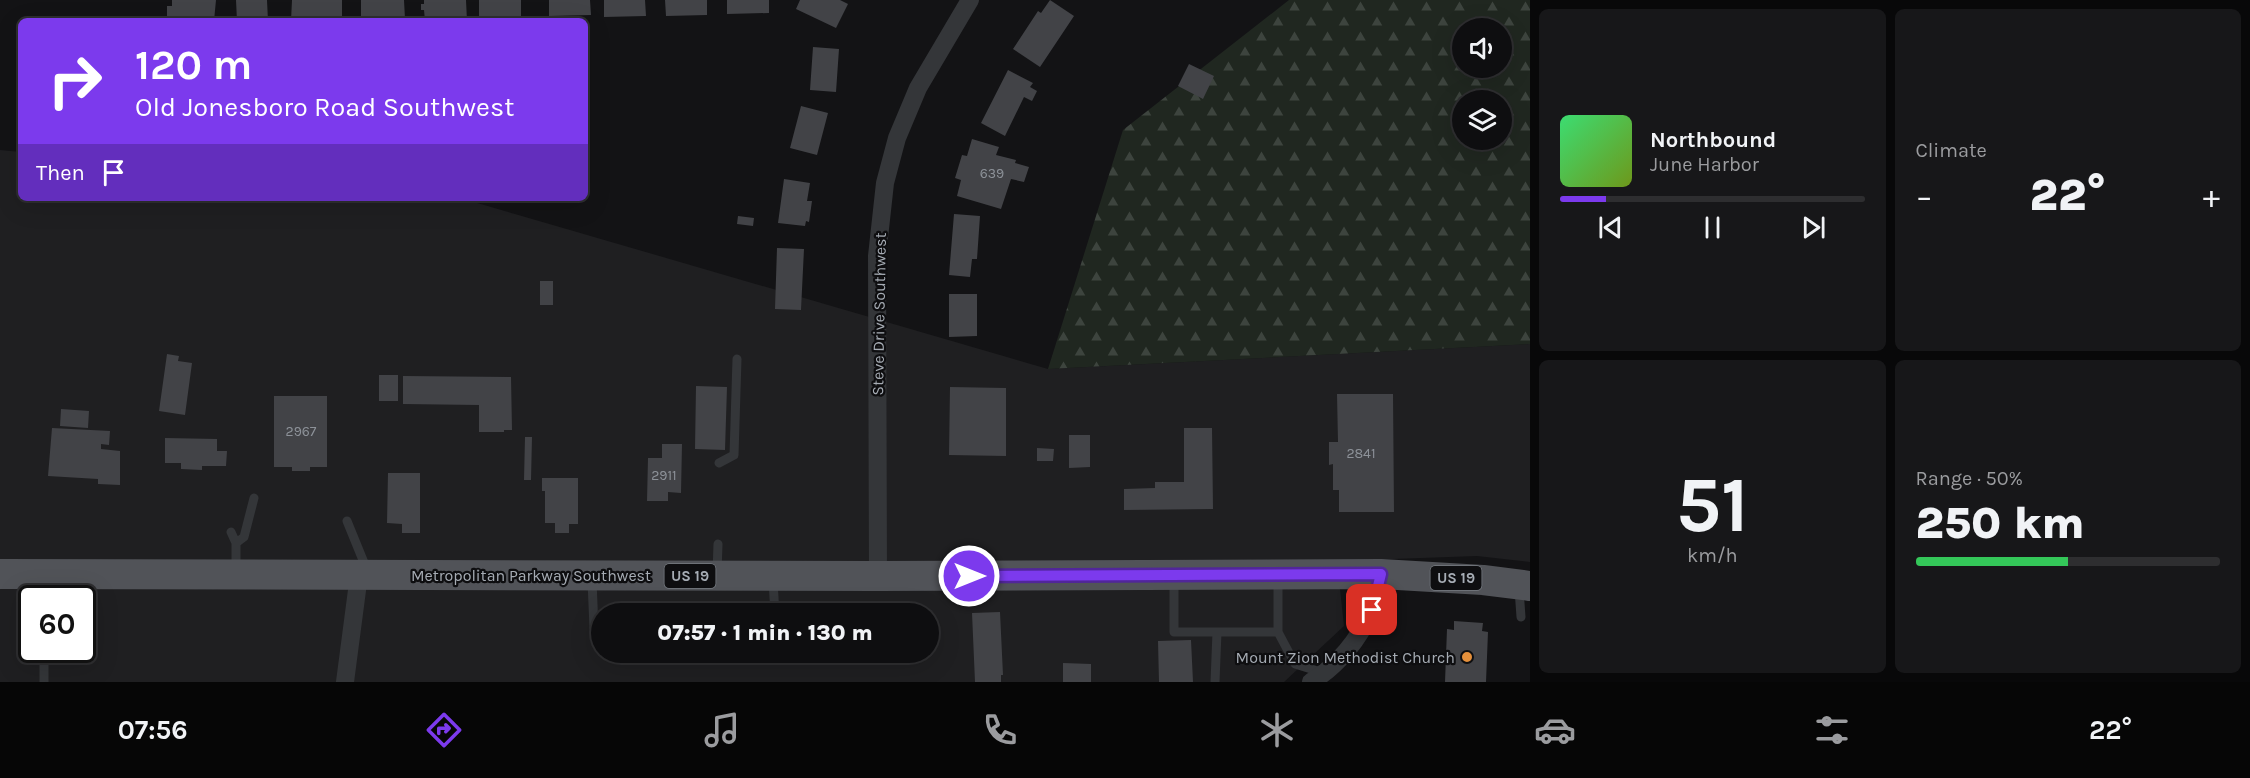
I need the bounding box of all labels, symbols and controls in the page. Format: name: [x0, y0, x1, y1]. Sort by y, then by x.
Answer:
map controls: [1452, 18, 1512, 150]
button: sound: [1452, 18, 1512, 78]
text: 120 m: [135, 40, 252, 90]
icon: right: [36, 42, 114, 120]
button: layers: [1452, 90, 1512, 150]
text: Old Jonesboro Road Southwest: [135, 91, 514, 123]
text: Northbound: [1650, 127, 1776, 153]
text: Climate: [1916, 139, 1987, 162]
text: June Harbor: [1650, 153, 1759, 176]
icon: arrive: [97, 156, 130, 189]
text: Then: [36, 160, 85, 186]
house number: 639: [980, 165, 1004, 182]
text: 22°: [2029, 169, 2106, 221]
text: −: [1916, 177, 1933, 215]
text: +: [2203, 177, 2220, 215]
icon: previous: [1594, 211, 1627, 244]
icon: pause: [1696, 211, 1729, 244]
icon: next: [1797, 211, 1830, 244]
street label: Steve Drive Southwest: [868, 232, 890, 396]
house number: 2967: [286, 423, 317, 440]
house number: 2841: [1346, 445, 1376, 462]
text: 51: [1676, 459, 1749, 551]
house number: 2911: [651, 467, 677, 484]
text: Range · 50%: [1916, 467, 2023, 490]
text: 250 km: [1916, 497, 2085, 549]
position arrow: [937, 544, 1001, 608]
text: km/h: [1687, 544, 1738, 567]
road number: US 19: [664, 564, 716, 588]
street label: Metropolitan Parkway Southwest: [411, 566, 651, 585]
road number: US 19: [1430, 566, 1482, 590]
pin: [1346, 584, 1397, 635]
speed limit sign: 60: [18, 585, 96, 663]
icon: arrive: [1355, 593, 1388, 626]
text: 07:57 · 1 min · 130 m: [657, 620, 873, 646]
place label: Mount Zion Methodist Church: [1236, 648, 1455, 667]
marker: Mount Zion Methodist Church: [1460, 650, 1474, 664]
icon: directions: [423, 709, 465, 751]
icon: music: [701, 709, 743, 751]
icon: phone: [979, 709, 1021, 751]
icon: climate: [1256, 709, 1298, 751]
icon: car: [1534, 709, 1576, 751]
icon: filters: [1811, 709, 1853, 751]
text: 07:56: [118, 714, 188, 746]
text: 22°: [2089, 714, 2132, 746]

